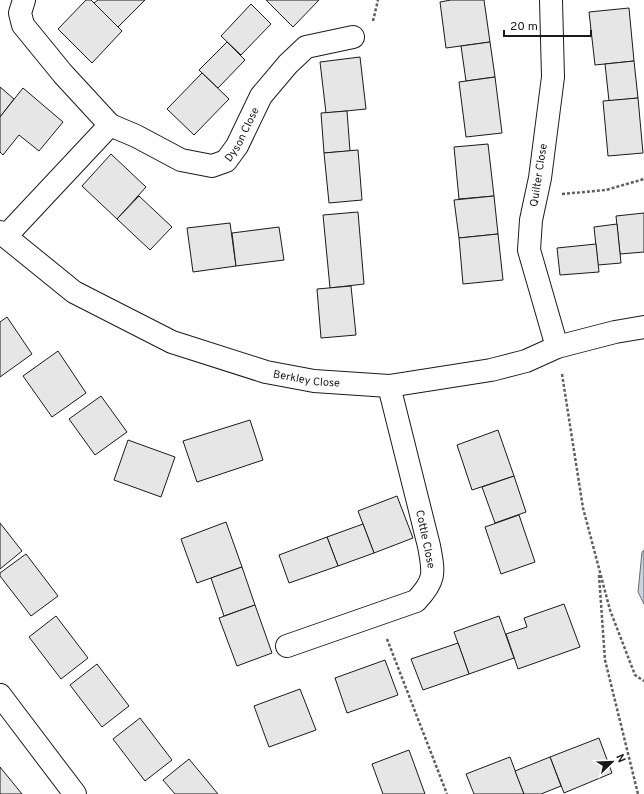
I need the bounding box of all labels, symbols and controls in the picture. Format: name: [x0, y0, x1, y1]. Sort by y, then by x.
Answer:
scale bar: [504, 12, 591, 38]
text: 20 m: [510, 19, 538, 35]
street label: Dyson Close: [222, 105, 263, 165]
street label: Quilter Close: [527, 142, 551, 208]
street label: Berkley Close: [272, 367, 340, 391]
street label: Cottle Close: [412, 509, 438, 570]
north arrow: [592, 742, 632, 782]
text: N: [612, 752, 628, 765]

